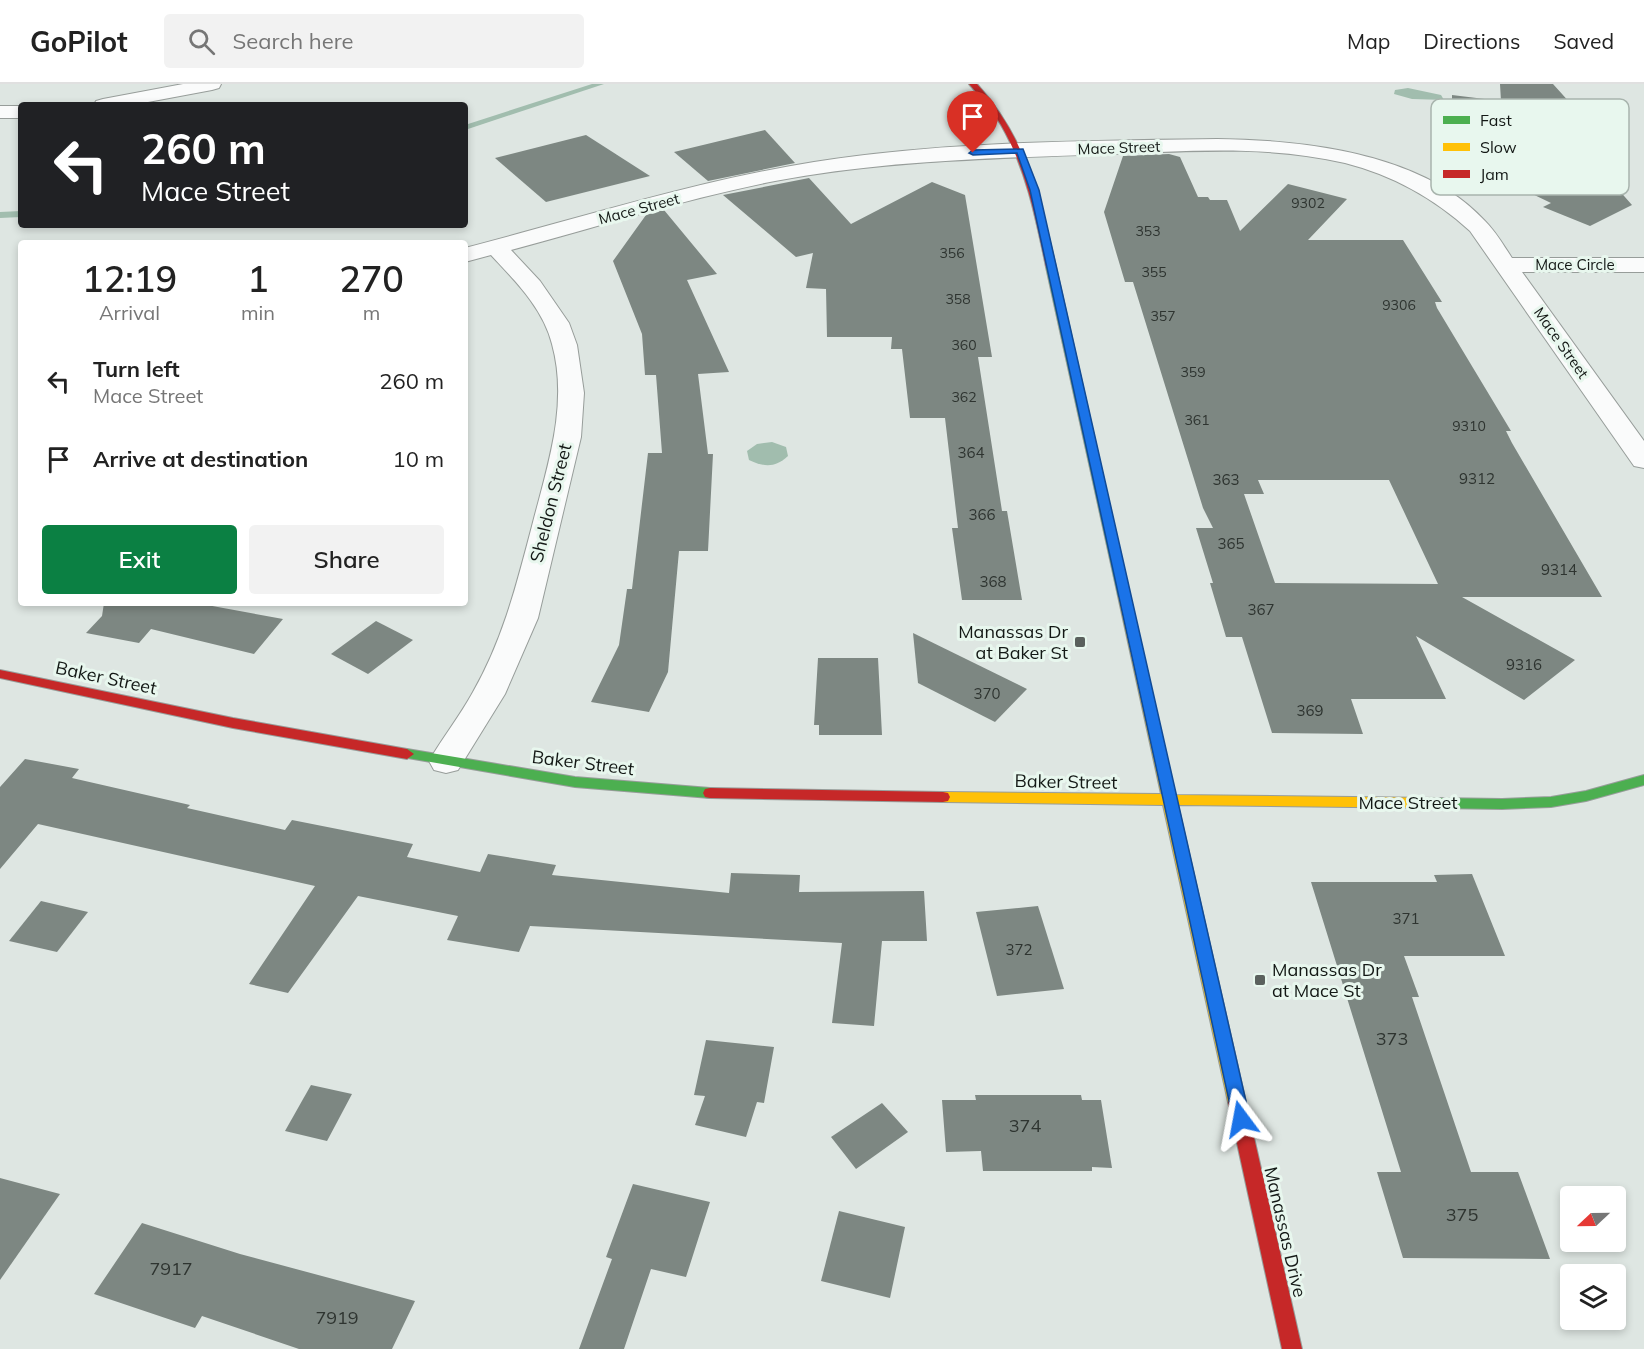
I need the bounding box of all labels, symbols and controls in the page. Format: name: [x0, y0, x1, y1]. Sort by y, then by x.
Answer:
search box: [164, 14, 584, 68]
text: GoPilot: [30, 24, 128, 59]
icon: search: [185, 25, 218, 58]
text: Search here: [233, 27, 354, 55]
text: Map: [1347, 28, 1390, 54]
text: Directions: [1423, 28, 1520, 54]
text: Saved: [1553, 28, 1614, 54]
pin: [947, 91, 998, 153]
legend: [1431, 99, 1629, 195]
icon: arrive: [956, 100, 989, 133]
text: Fast: [1480, 110, 1512, 130]
text: 260 m: [141, 122, 266, 175]
icon: left: [42, 126, 120, 204]
street label: Mace Street: [1077, 137, 1161, 158]
text: Slow: [1480, 137, 1517, 157]
text: Jam: [1480, 164, 1509, 184]
text: Mace Street: [141, 174, 290, 208]
street label: Mace Street: [596, 189, 681, 228]
house number: 9302: [1291, 194, 1325, 212]
house number: 353: [1135, 222, 1161, 240]
house number: 356: [939, 244, 965, 262]
street label: Mace Circle: [1535, 255, 1615, 274]
text: 12:19: [82, 256, 177, 301]
text: 1: [247, 256, 269, 301]
text: 270: [339, 256, 404, 301]
house number: 355: [1141, 263, 1167, 281]
house number: 358: [945, 290, 971, 308]
house number: 9306: [1382, 296, 1416, 314]
text: Arrival: [99, 300, 160, 325]
text: min: [241, 300, 275, 325]
text: m: [363, 300, 380, 325]
street label: Mace Street: [1530, 303, 1593, 382]
house number: 357: [1150, 307, 1176, 325]
house number: 360: [951, 336, 977, 354]
text: Turn left: [93, 355, 180, 383]
house number: 359: [1180, 363, 1206, 381]
icon: left: [42, 365, 75, 398]
text: 260 m: [379, 367, 444, 395]
text: Mace Street: [93, 383, 203, 408]
house number: 362: [951, 388, 977, 406]
house number: 361: [1184, 411, 1210, 429]
house number: 9310: [1452, 417, 1486, 435]
street label: Sheldon Street: [525, 441, 576, 565]
icon: arrive: [42, 443, 75, 476]
house number: 364: [957, 443, 985, 462]
text: Arrive at destination: [93, 445, 308, 473]
text: 10 m: [393, 445, 444, 473]
house number: 9312: [1459, 469, 1495, 488]
house number: 363: [1212, 470, 1240, 489]
house number: 366: [968, 505, 996, 524]
button: Exit: [42, 525, 237, 594]
button: Share: [249, 525, 444, 594]
house number: 365: [1217, 534, 1245, 553]
house number: 9314: [1541, 560, 1577, 579]
house number: 368: [979, 572, 1007, 591]
house number: 367: [1247, 600, 1275, 619]
place label: Manassas Dr at Baker St: [958, 620, 1068, 664]
marker: Manassas Dr at Baker St: [1073, 635, 1087, 649]
house number: 9316: [1506, 655, 1542, 674]
street label: Baker Street: [53, 656, 159, 699]
house number: 370: [973, 684, 1001, 703]
house number: 369: [1296, 701, 1324, 720]
street label: Baker Street: [531, 745, 636, 780]
street label: Baker Street: [1014, 769, 1118, 794]
street label: Mace Street: [1358, 791, 1458, 814]
house number: 371: [1392, 909, 1420, 928]
house number: 372: [1005, 940, 1033, 959]
place label: Manassas Dr at Mace St: [1272, 958, 1382, 1002]
marker: Manassas Dr at Mace St: [1253, 973, 1267, 987]
house number: 373: [1376, 1027, 1408, 1050]
position arrow: [1209, 1087, 1273, 1151]
house number: 374: [1009, 1114, 1041, 1137]
street label: Manassas Drive: [1259, 1164, 1312, 1299]
north arrow: [1560, 1186, 1626, 1252]
map controls: [1560, 1186, 1626, 1330]
house number: 375: [1446, 1203, 1478, 1226]
house number: 7917: [149, 1257, 193, 1280]
button: layers: [1560, 1264, 1626, 1330]
house number: 7919: [315, 1306, 359, 1329]

